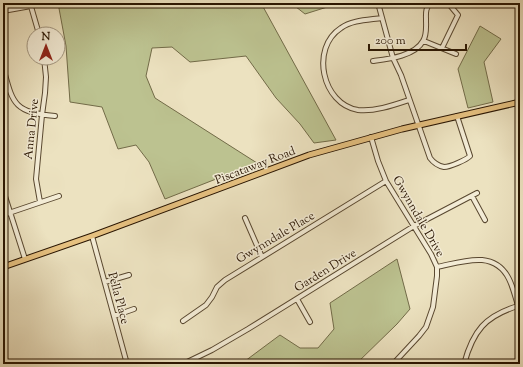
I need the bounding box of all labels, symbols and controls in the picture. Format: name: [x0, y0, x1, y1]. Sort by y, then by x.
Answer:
north arrow: [26, 26, 66, 66]
scale bar: [369, 26, 466, 52]
text: N: [41, 29, 51, 45]
text: 200 m: [375, 32, 406, 50]
street label: Anna Drive: [20, 97, 44, 160]
street label: Piscataway Road: [213, 142, 298, 190]
street label: Gwynndale Drive: [387, 172, 449, 261]
street label: Gwynndale Place: [233, 207, 319, 268]
street label: Garden Drive: [291, 244, 361, 297]
street label: Pella Place: [102, 270, 134, 327]

